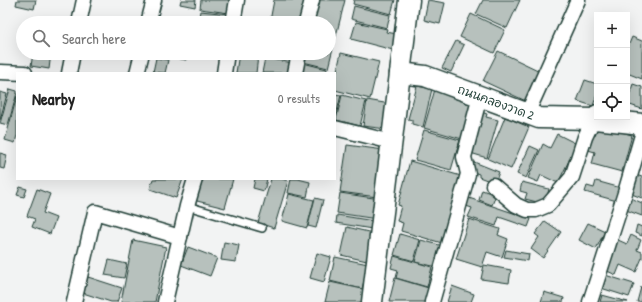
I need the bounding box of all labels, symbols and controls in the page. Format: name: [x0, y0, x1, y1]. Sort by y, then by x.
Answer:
map controls: [594, 12, 630, 120]
button: +: [594, 12, 630, 48]
search box: [16, 16, 336, 60]
icon: search: [30, 27, 52, 49]
text: Search here: [62, 28, 126, 49]
button: −: [594, 48, 630, 84]
street label: ถนนคลองวาด 2: [455, 80, 537, 124]
button: locate: [594, 84, 630, 120]
text: Nearby: [32, 87, 75, 110]
text: 0 results: [278, 89, 320, 107]

